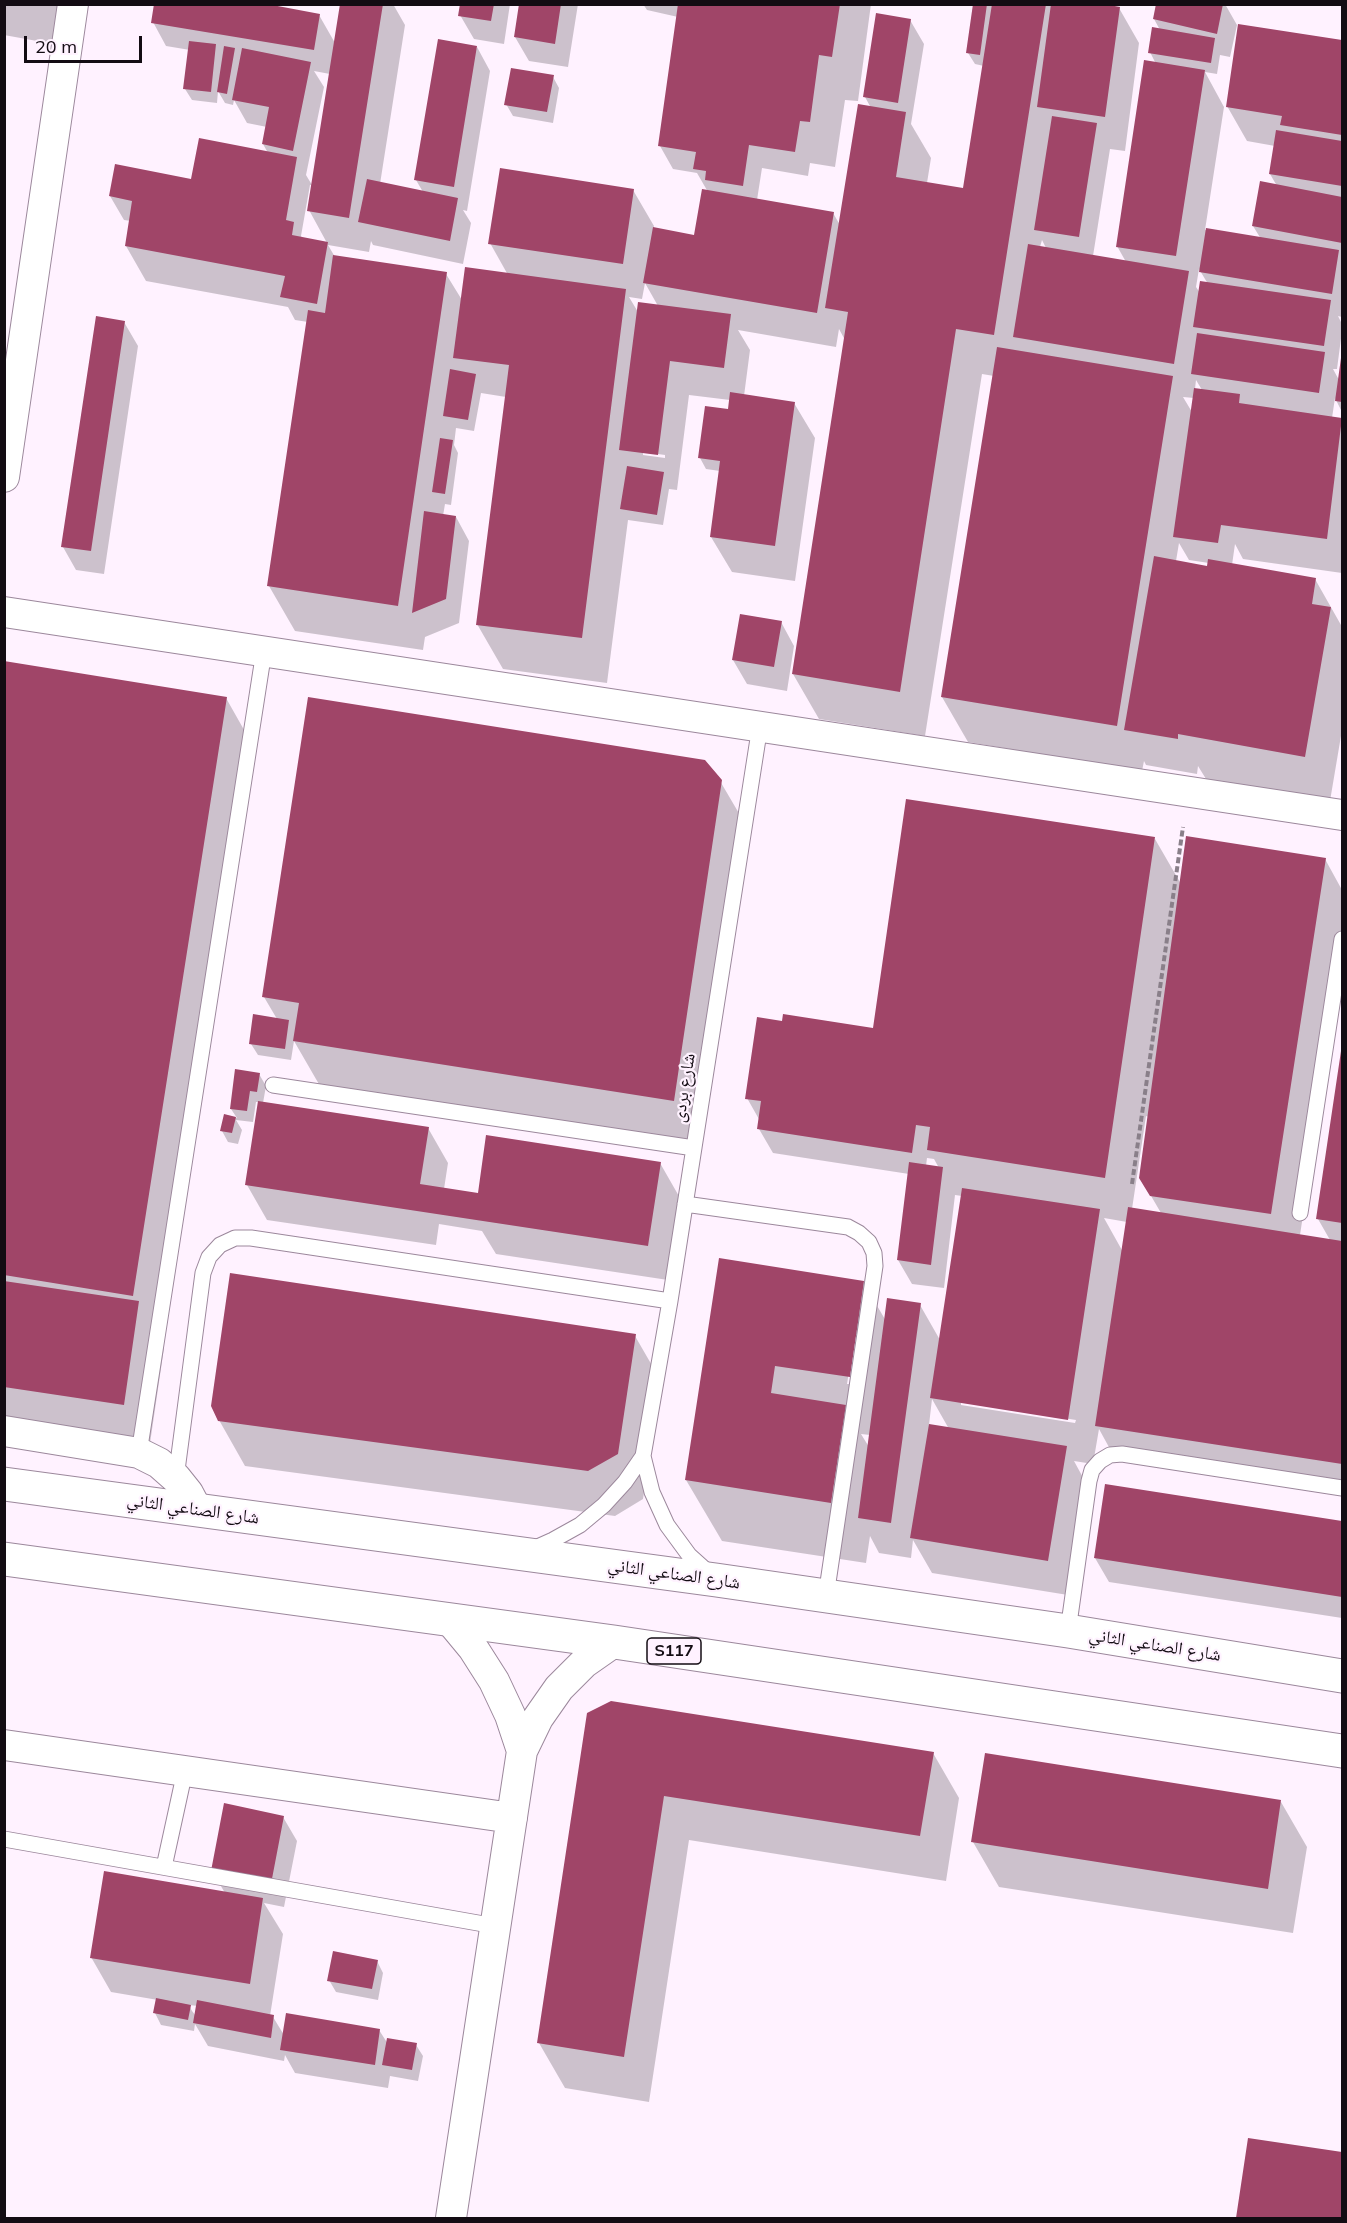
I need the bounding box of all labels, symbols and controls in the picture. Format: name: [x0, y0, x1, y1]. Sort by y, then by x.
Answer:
scale bar: [27, 24, 146, 62]
text: 20 m: [35, 35, 77, 58]
street label: شارع بردى: [668, 1052, 700, 1124]
street label: شارع الصناعي الثاني: [125, 1489, 261, 1529]
street label: شارع الصناعي الثاني: [606, 1554, 742, 1594]
street label: شارع الصناعي الثاني: [1087, 1624, 1223, 1666]
road number: S117: [647, 1638, 701, 1664]

